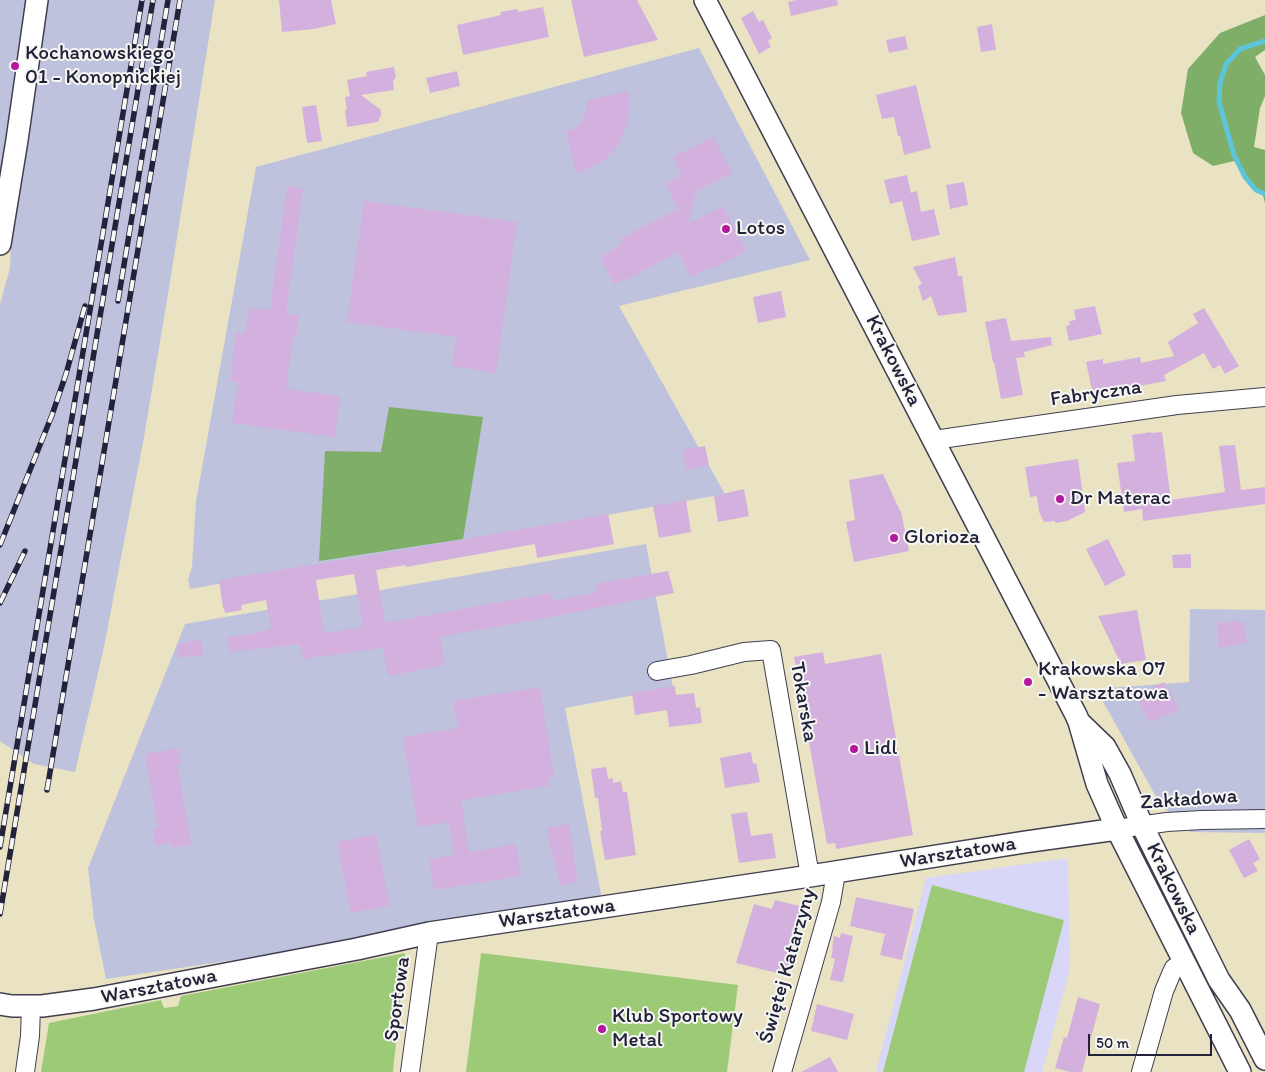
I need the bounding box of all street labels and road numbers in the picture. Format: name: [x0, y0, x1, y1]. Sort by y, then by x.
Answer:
street label: Krakowska: [859, 311, 927, 411]
street label: Fabryczna: [1049, 375, 1143, 413]
street label: Tokarska: [784, 660, 822, 744]
street label: Zakładowa: [1140, 784, 1238, 816]
street label: Warsztatowa: [898, 831, 1018, 875]
street label: Krakowska: [1140, 839, 1206, 939]
street label: Świętej Katarzyny: [754, 885, 822, 1047]
street label: Warsztatowa: [497, 893, 617, 935]
street label: Sportowa: [380, 955, 416, 1043]
street label: Warsztatowa: [99, 963, 219, 1011]

